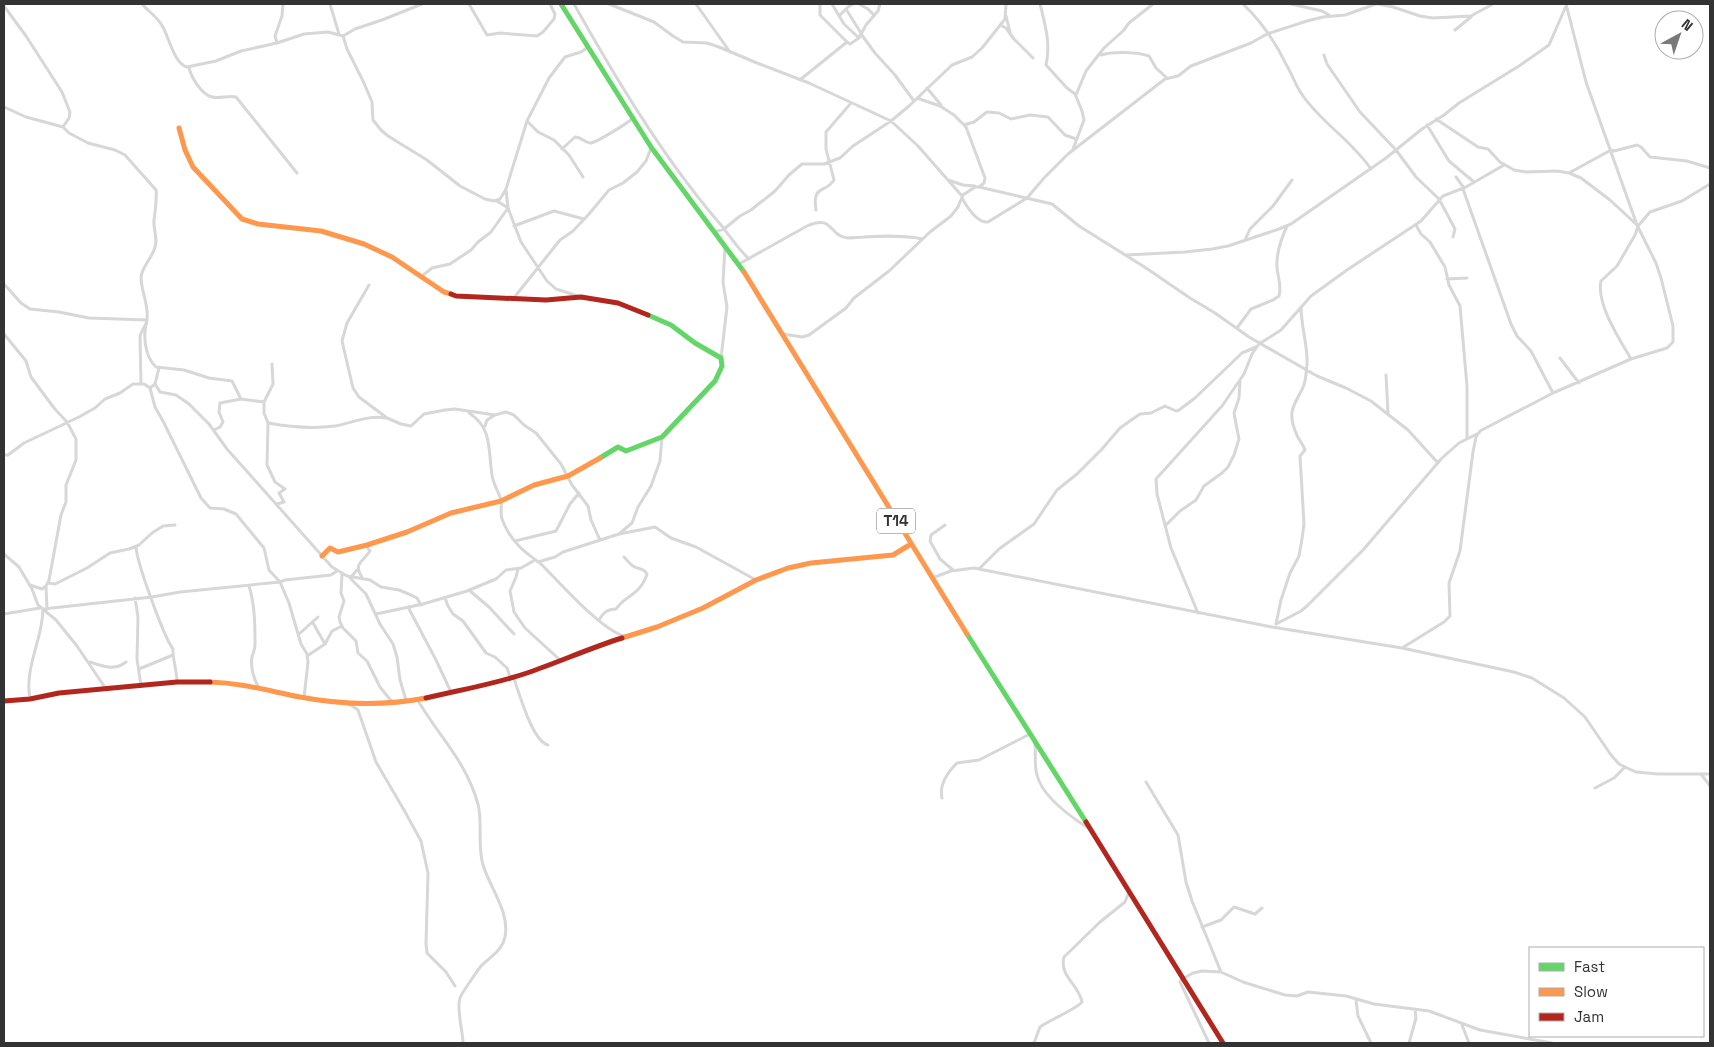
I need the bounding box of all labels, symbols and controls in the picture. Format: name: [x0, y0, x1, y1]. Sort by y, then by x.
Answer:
north arrow: [1654, 10, 1704, 60]
text: N: [1678, 15, 1697, 35]
road number: T14: [877, 508, 915, 534]
legend: [1529, 947, 1704, 1037]
text: Fast: [1574, 957, 1605, 976]
text: Slow: [1574, 982, 1608, 1001]
text: Jam: [1574, 1007, 1604, 1026]

